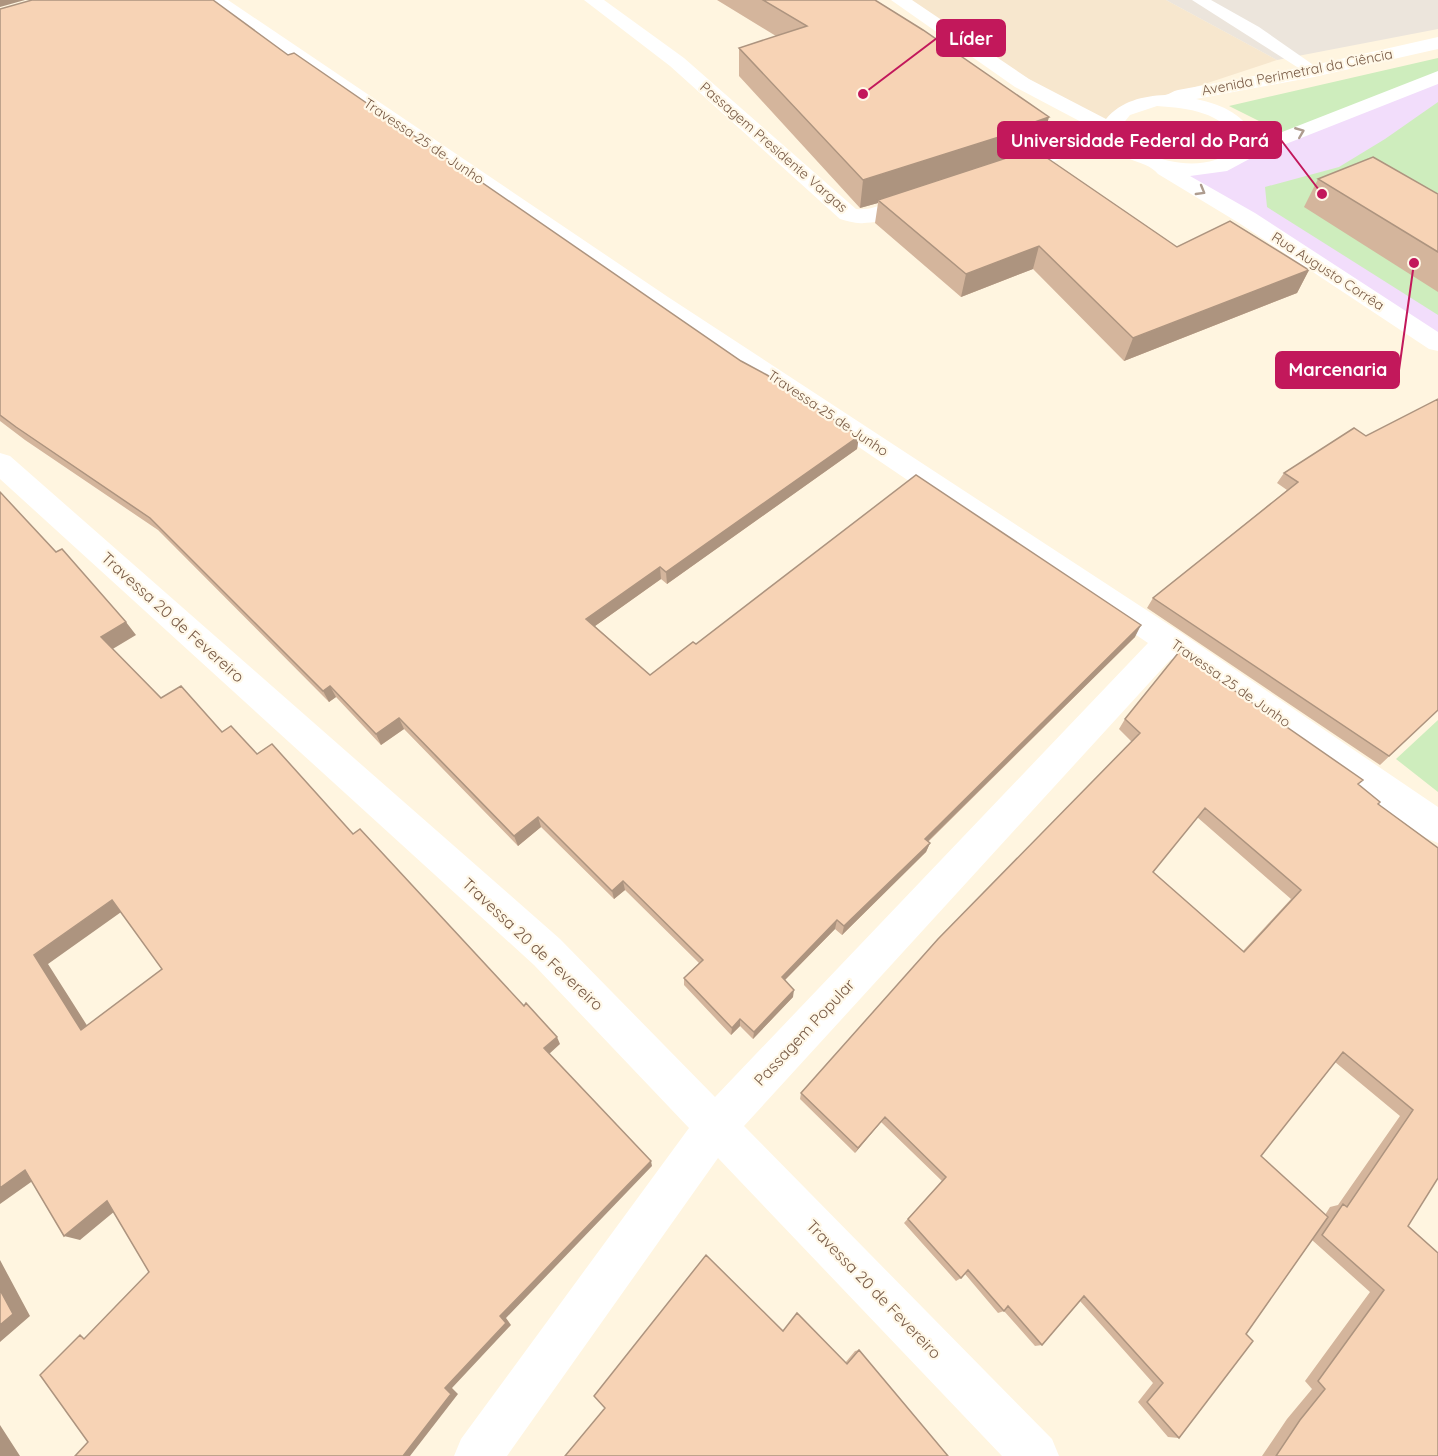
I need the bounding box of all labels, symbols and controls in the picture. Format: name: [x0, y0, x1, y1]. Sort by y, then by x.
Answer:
callout: Líder: [937, 20, 1005, 56]
text: Líder: [949, 27, 993, 50]
street label: Avenida Perimetral da Ciência: [1200, 45, 1394, 99]
street label: Passagem Presidente Vargas: [696, 78, 852, 216]
street label: Travessa 25 de Junho: [360, 94, 488, 188]
callout: Universidade Federal do Pará: [998, 122, 1281, 158]
one-way arrow: [1294, 127, 1305, 139]
text: Universidade Federal do Pará: [1011, 129, 1269, 152]
one-way arrow: [1195, 184, 1205, 196]
street label: Rua Augusto Corrêa: [1268, 228, 1388, 314]
callout: Marcenaria: [1276, 352, 1399, 388]
text: Marcenaria: [1289, 358, 1387, 381]
street label: Travessa 25 de Junho: [764, 366, 892, 460]
street label: Travessa 20 de Fevereiro: [97, 547, 249, 687]
street label: Travessa 25 de Junho: [1168, 635, 1294, 731]
street label: Travessa 20 de Fevereiro: [458, 873, 608, 1015]
street label: Passagem Popular: [749, 974, 859, 1090]
street label: Travessa 20 de Fevereiro: [802, 1215, 946, 1363]

